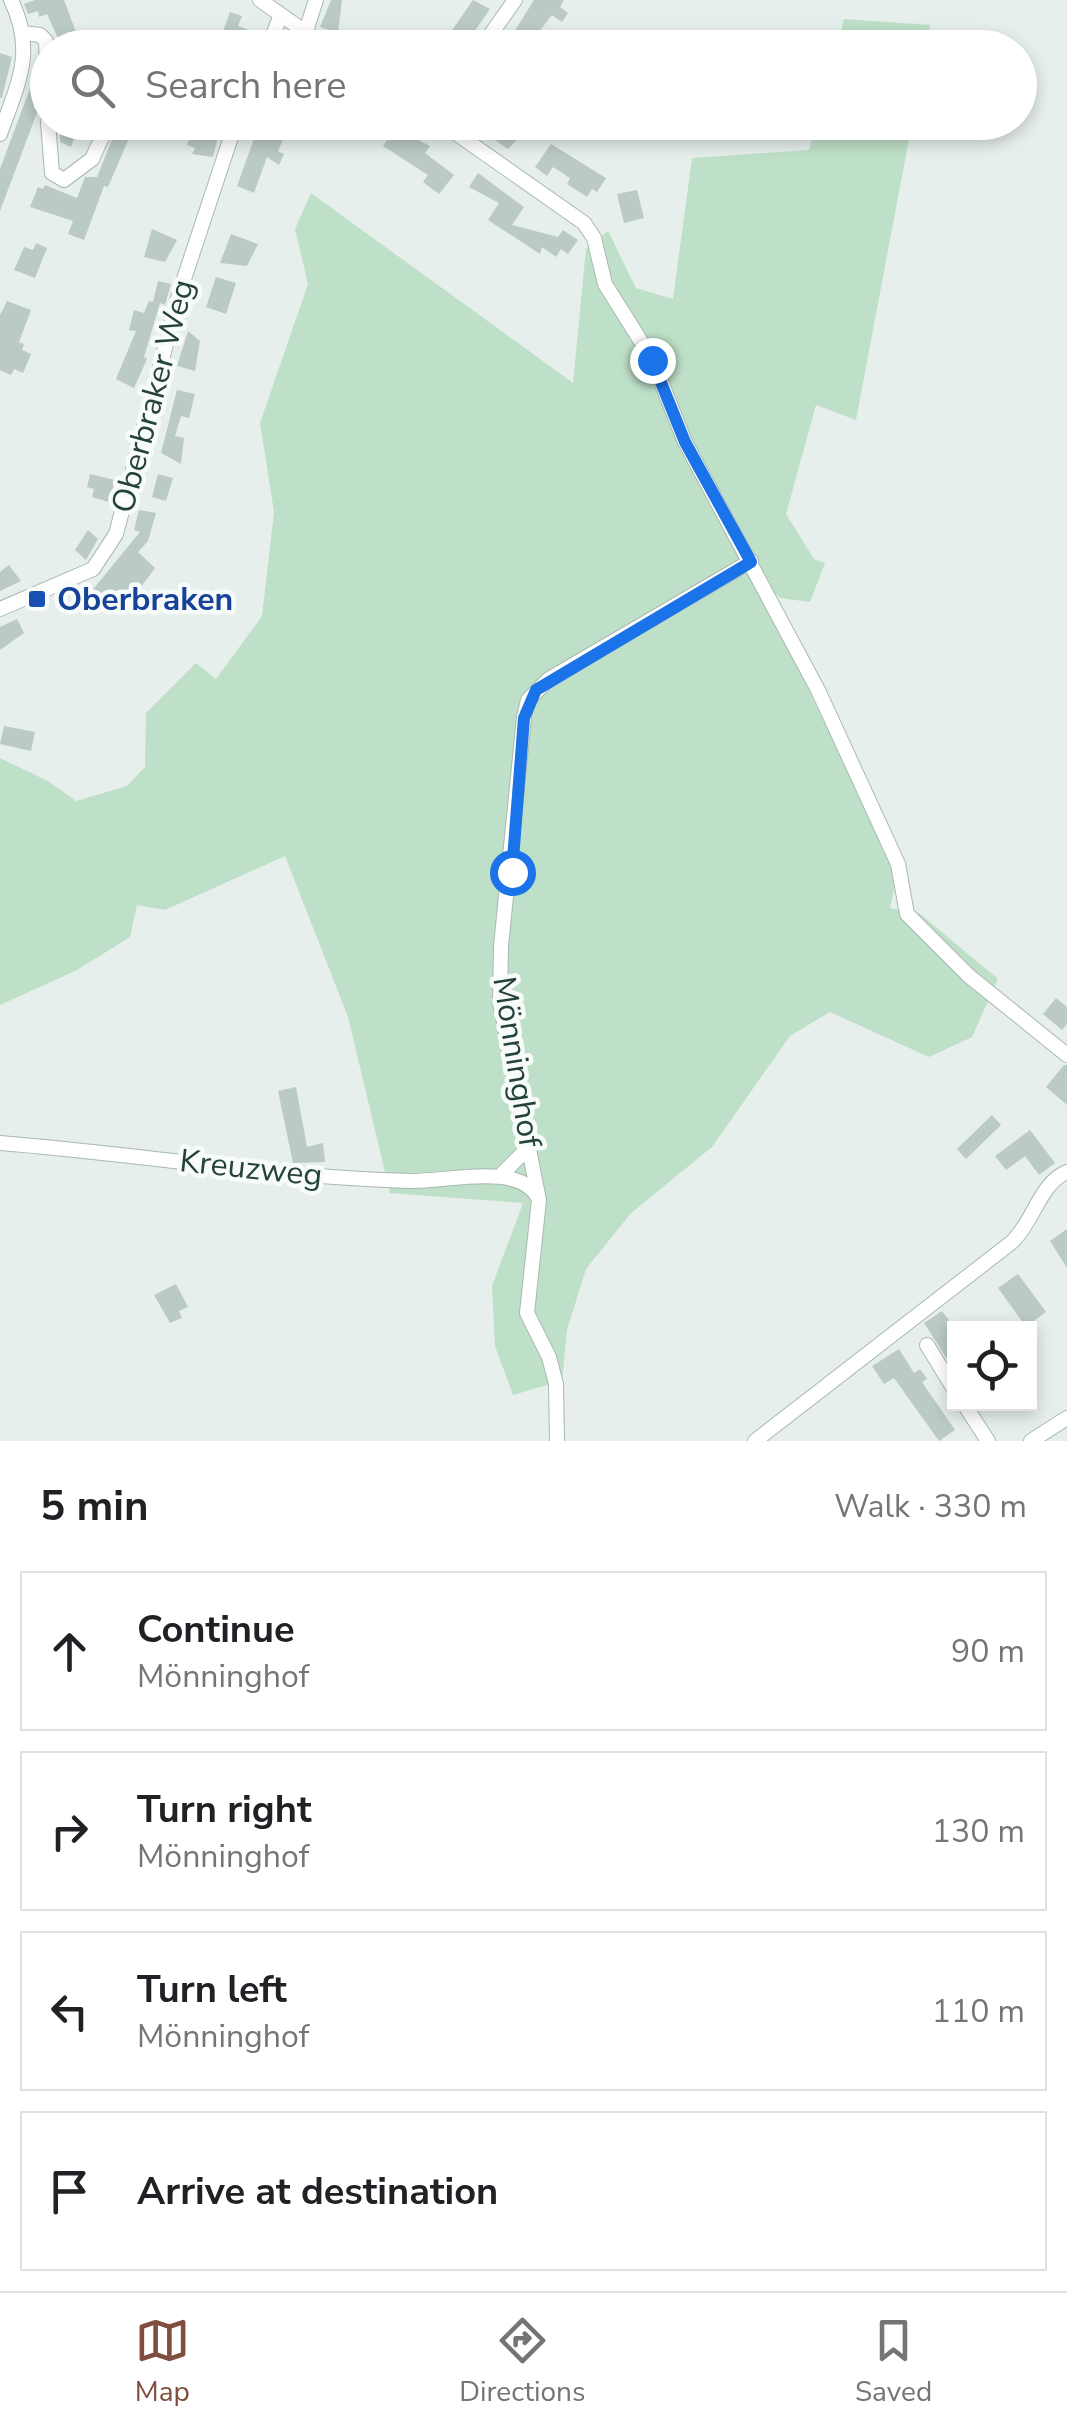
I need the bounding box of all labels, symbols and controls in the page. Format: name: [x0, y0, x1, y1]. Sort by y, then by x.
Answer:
search box: [30, 30, 1037, 140]
icon: search: [65, 58, 120, 113]
text: Search here: [145, 60, 346, 111]
street label: Oberbraker Weg: [101, 275, 205, 517]
route end: [630, 338, 676, 384]
place label: Oberbraken: [57, 578, 233, 621]
marker: Oberbraken: [26, 588, 48, 610]
route start: [490, 850, 536, 896]
street label: Mönninghof: [482, 974, 552, 1152]
street label: Kreuzweg: [177, 1139, 325, 1197]
map controls: [947, 1321, 1037, 1411]
button: locate: [947, 1321, 1037, 1411]
text: 5 min: [40, 1478, 149, 1535]
text: Walk · 330 m: [834, 1485, 1027, 1528]
text: Continue: [137, 1604, 295, 1655]
icon: ahead: [42, 1624, 97, 1679]
text: 90 m: [951, 1630, 1025, 1673]
text: Mönninghof: [137, 1655, 309, 1698]
text: Turn right: [137, 1784, 312, 1835]
icon: right: [42, 1804, 97, 1859]
text: 130 m: [932, 1810, 1025, 1853]
text: Mönninghof: [137, 1835, 309, 1878]
text: Turn left: [137, 1964, 287, 2015]
icon: left: [42, 1984, 97, 2039]
text: 110 m: [932, 1990, 1025, 2033]
text: Mönninghof: [137, 2015, 309, 2058]
icon: arrive: [42, 2164, 97, 2219]
text: Arrive at destination: [137, 2166, 498, 2217]
tab: Map: [135, 2313, 190, 2411]
tab: Directions: [459, 2313, 585, 2411]
tab: Saved: [855, 2313, 932, 2411]

